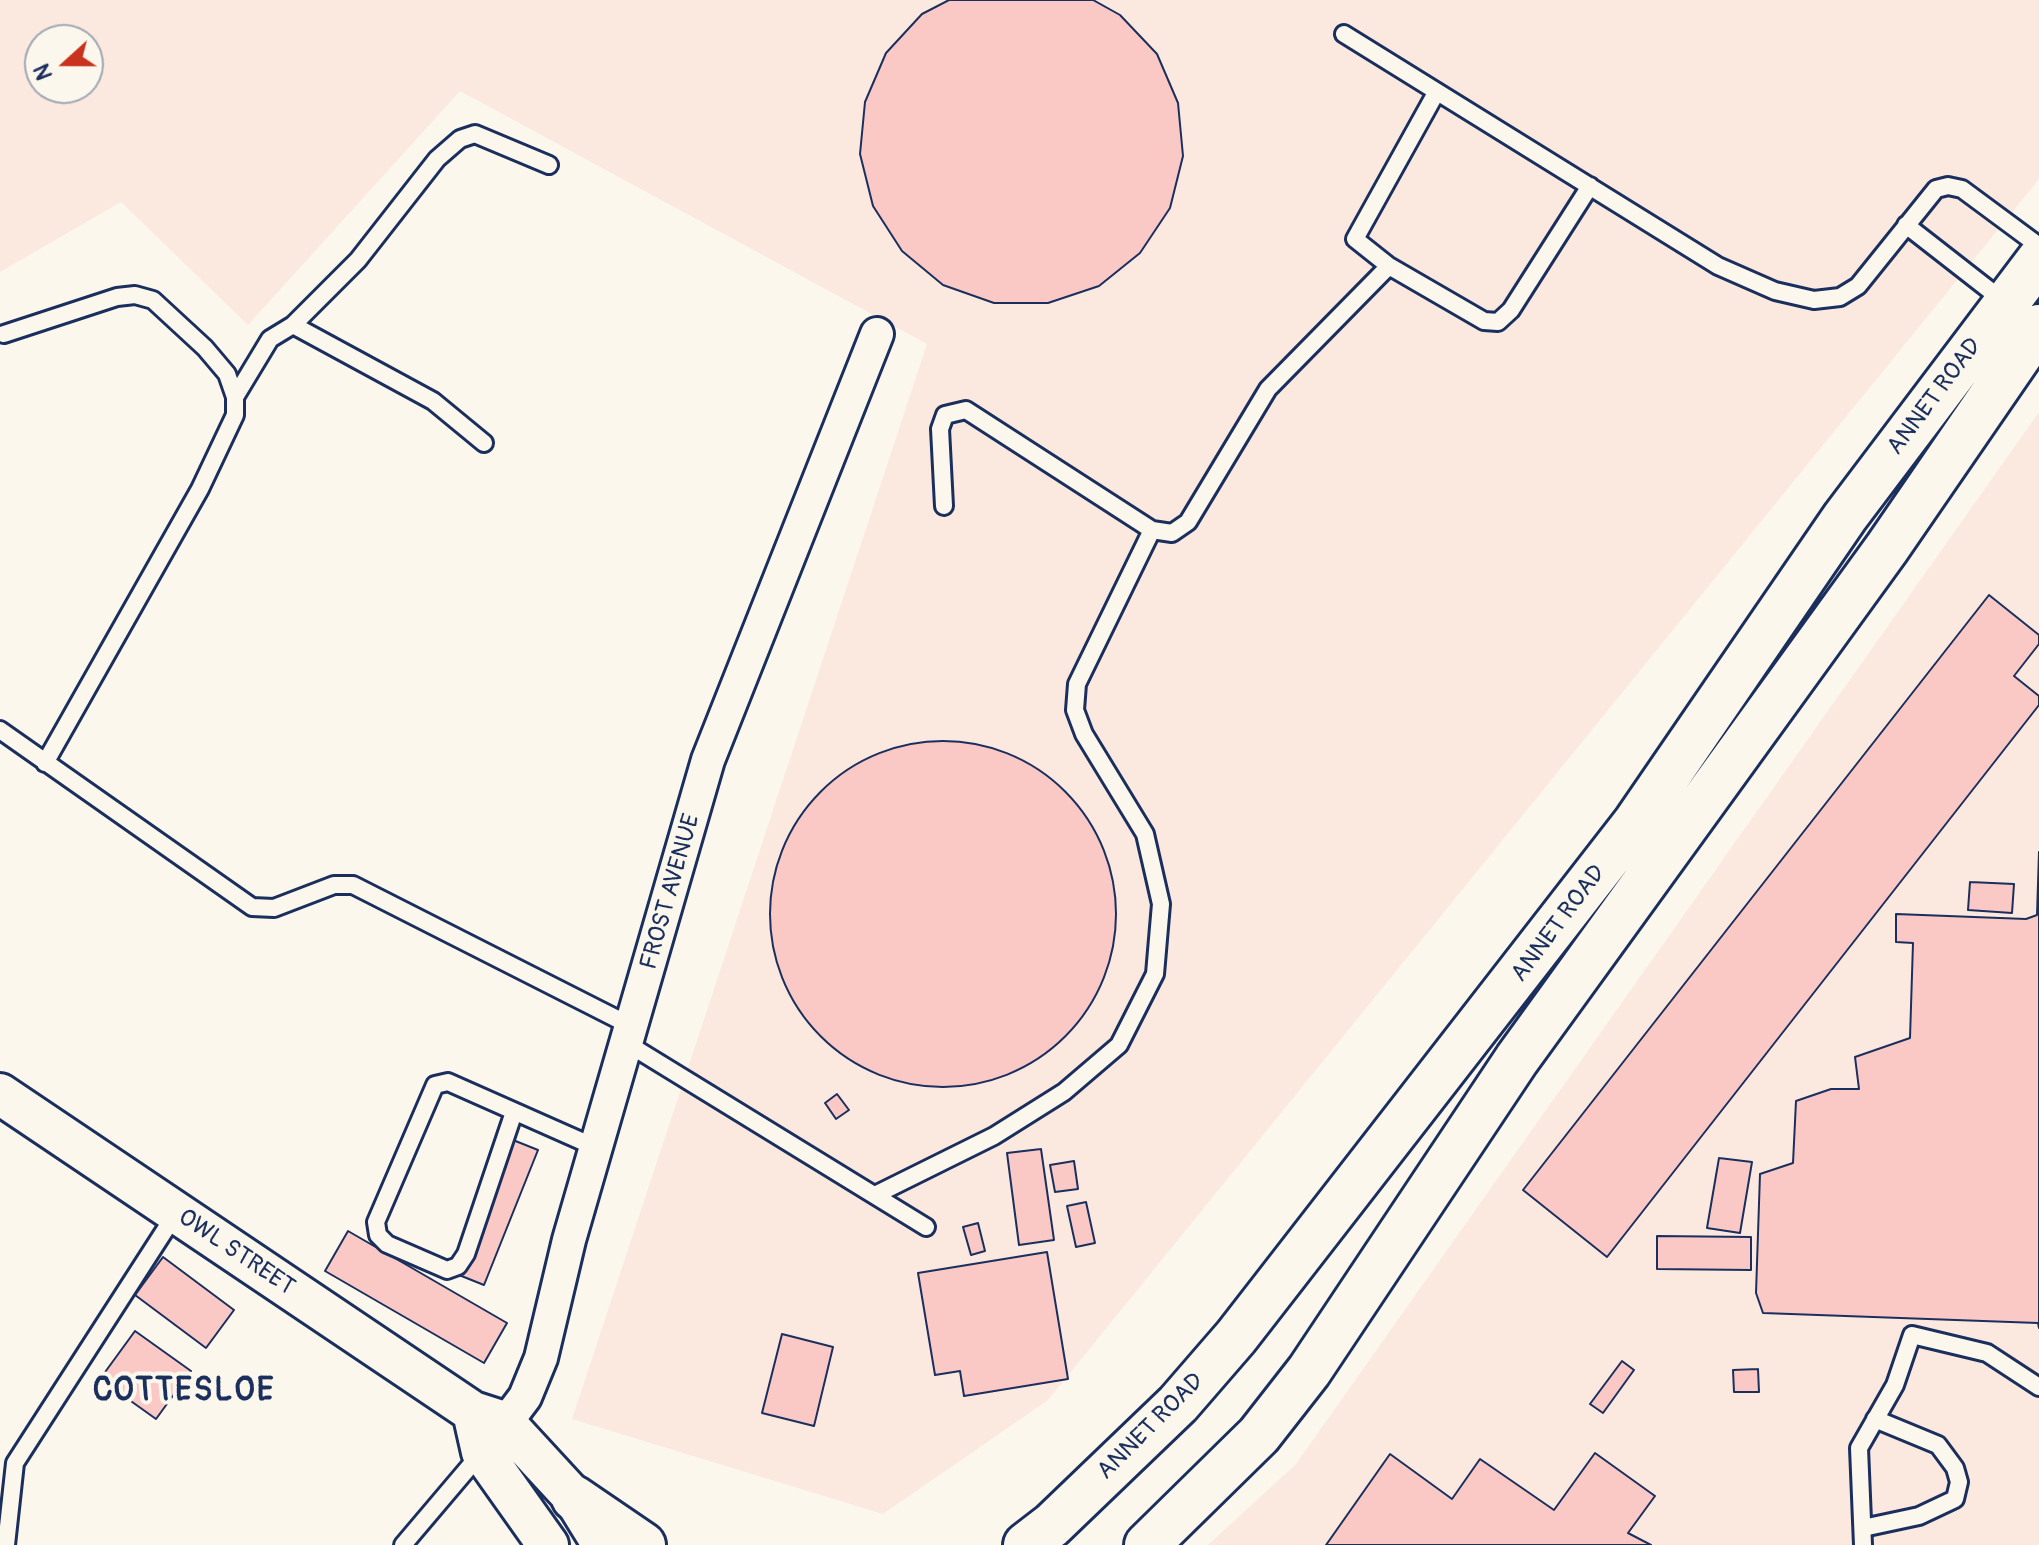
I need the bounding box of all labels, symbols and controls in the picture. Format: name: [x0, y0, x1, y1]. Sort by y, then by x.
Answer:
north arrow: [24, 24, 104, 104]
text: N: [28, 60, 59, 84]
street label: ANNET ROAD: [1882, 333, 1988, 461]
street label: FROST AVENUE: [635, 811, 707, 973]
street label: ANNET ROAD: [1506, 860, 1612, 988]
street label: OWL STREET: [172, 1204, 300, 1302]
street label: ANNET ROAD: [1092, 1368, 1210, 1486]
district label: COTTESLOE: [93, 1373, 275, 1411]

